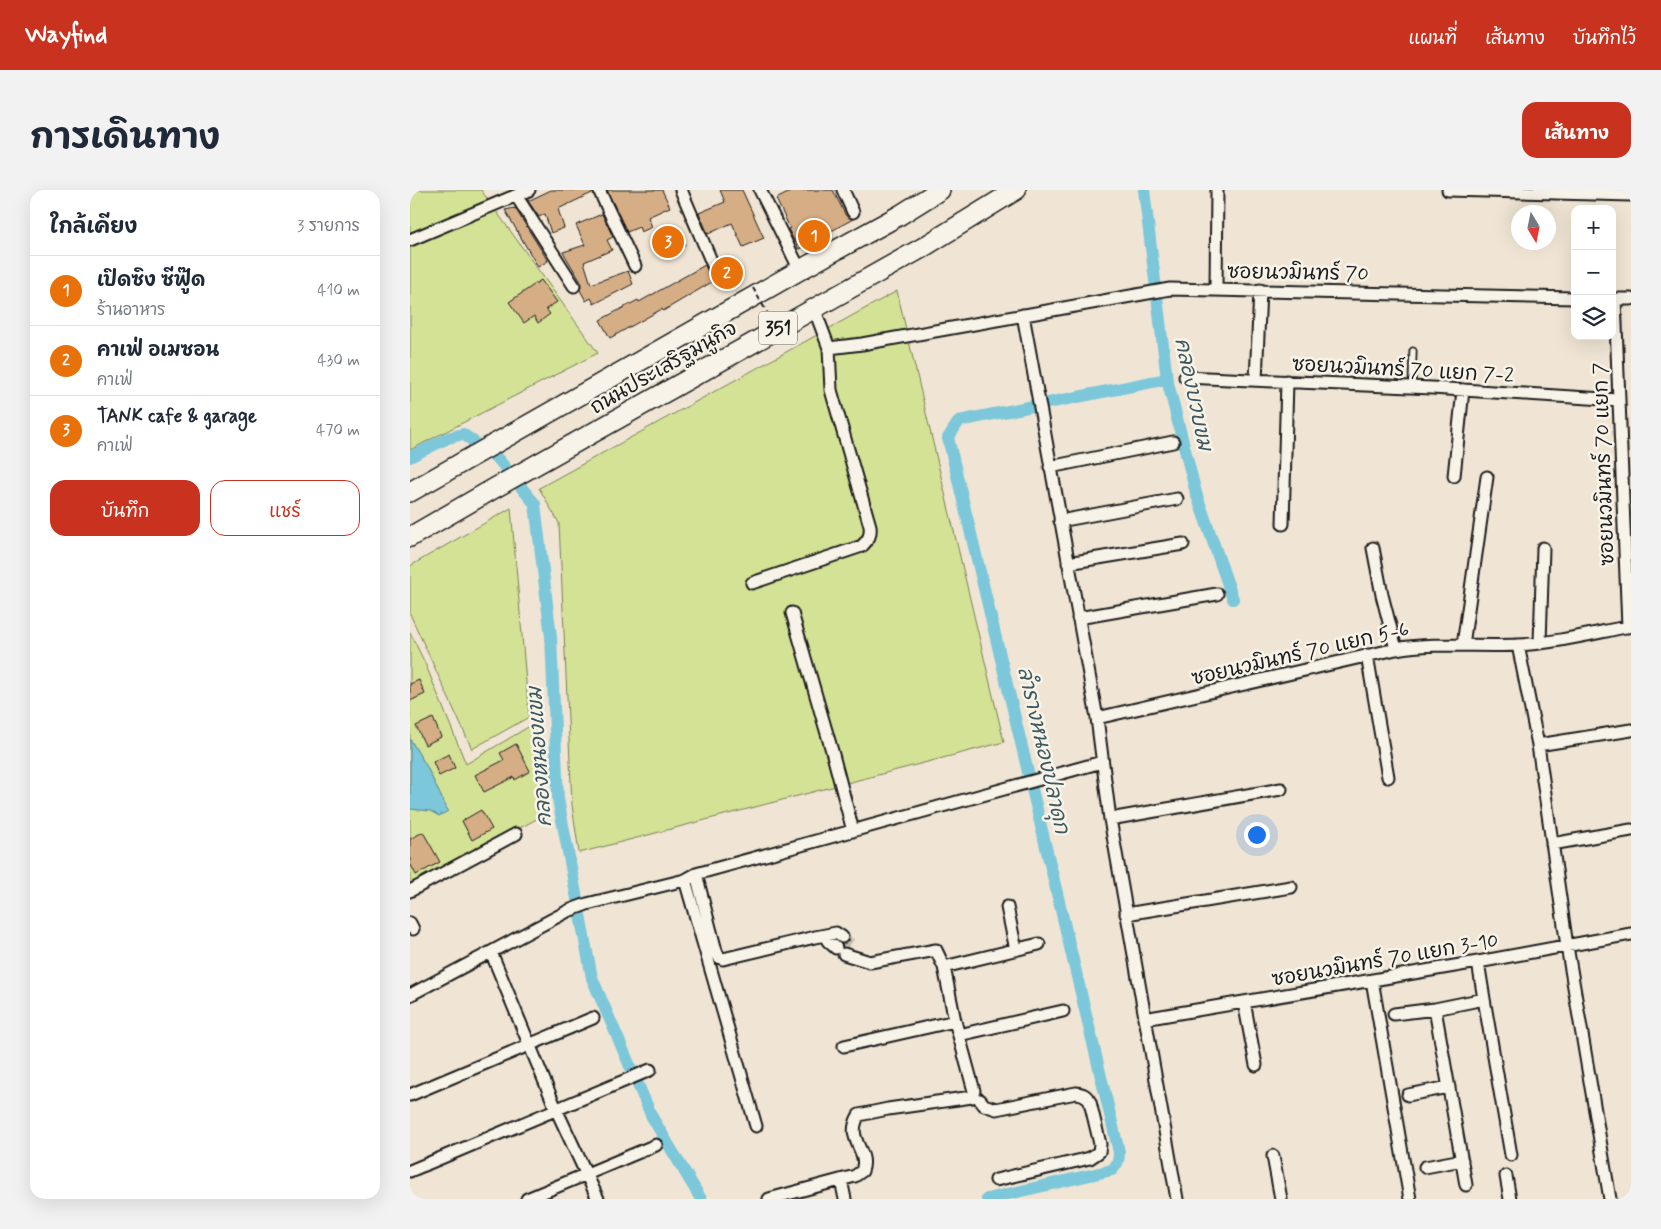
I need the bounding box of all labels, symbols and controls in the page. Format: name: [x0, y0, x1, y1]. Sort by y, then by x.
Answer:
text: Wayfind: [25, 20, 107, 51]
text: แผนที่: [1409, 27, 1457, 51]
text: เส้นทาง: [1485, 27, 1545, 51]
text: บันทึกไว้: [1573, 27, 1636, 51]
button: เส้นทาง: [1522, 102, 1631, 158]
text: การเดินทาง: [30, 115, 220, 161]
north arrow: [1511, 205, 1556, 250]
map controls: [1571, 205, 1616, 340]
button: +: [1571, 205, 1616, 250]
text: ใกล้เคียง: [50, 213, 137, 241]
text: 3 รายการ: [297, 216, 360, 237]
pin: 1: [798, 217, 830, 255]
pin: 3: [652, 223, 684, 261]
button: −: [1571, 250, 1616, 295]
pin: 2: [711, 254, 743, 292]
street label: ซอยนวมินทร์ 70: [1227, 258, 1369, 288]
text: เปิดซิง ซีฟู๊ด: [97, 268, 205, 293]
text: 1: [62, 280, 70, 301]
text: 410 m: [317, 280, 360, 301]
button: layers: [1571, 295, 1616, 340]
text: ร้านอาหาร: [97, 300, 166, 321]
road number: 351: [759, 312, 797, 344]
street label: ถนนประเสริฐมนูกิจ: [585, 315, 743, 422]
water label: คลองบวบขม: [1167, 335, 1219, 455]
text: คาเฟ่ อเมซอน: [97, 338, 219, 363]
text: 2: [62, 350, 70, 371]
text: 430 m: [317, 350, 360, 371]
street label: ซอยนวมินทร์ 70 แยก 7-2: [1291, 350, 1515, 390]
street label: ซอยนวมินทร์ 70 แยก 7: [1586, 362, 1622, 566]
text: คาเฟ่: [97, 370, 133, 391]
text: TANK cafe & garage: [97, 404, 257, 429]
text: 3: [62, 420, 70, 441]
text: 470 m: [316, 420, 360, 441]
text: คาเฟ่: [97, 436, 133, 457]
button: บันทึก: [50, 480, 200, 536]
button: แชร์: [210, 480, 360, 536]
street label: ซอยนวมินทร์ 70 แยก 5-6: [1189, 615, 1412, 693]
water label: ลำรางหนองปลาดุก: [1009, 664, 1076, 838]
water label: คลองหนองแขม: [521, 684, 559, 828]
your location: [1244, 822, 1270, 848]
street label: ซอยนวมินทร์ 70 แยก 3-10: [1270, 926, 1501, 994]

